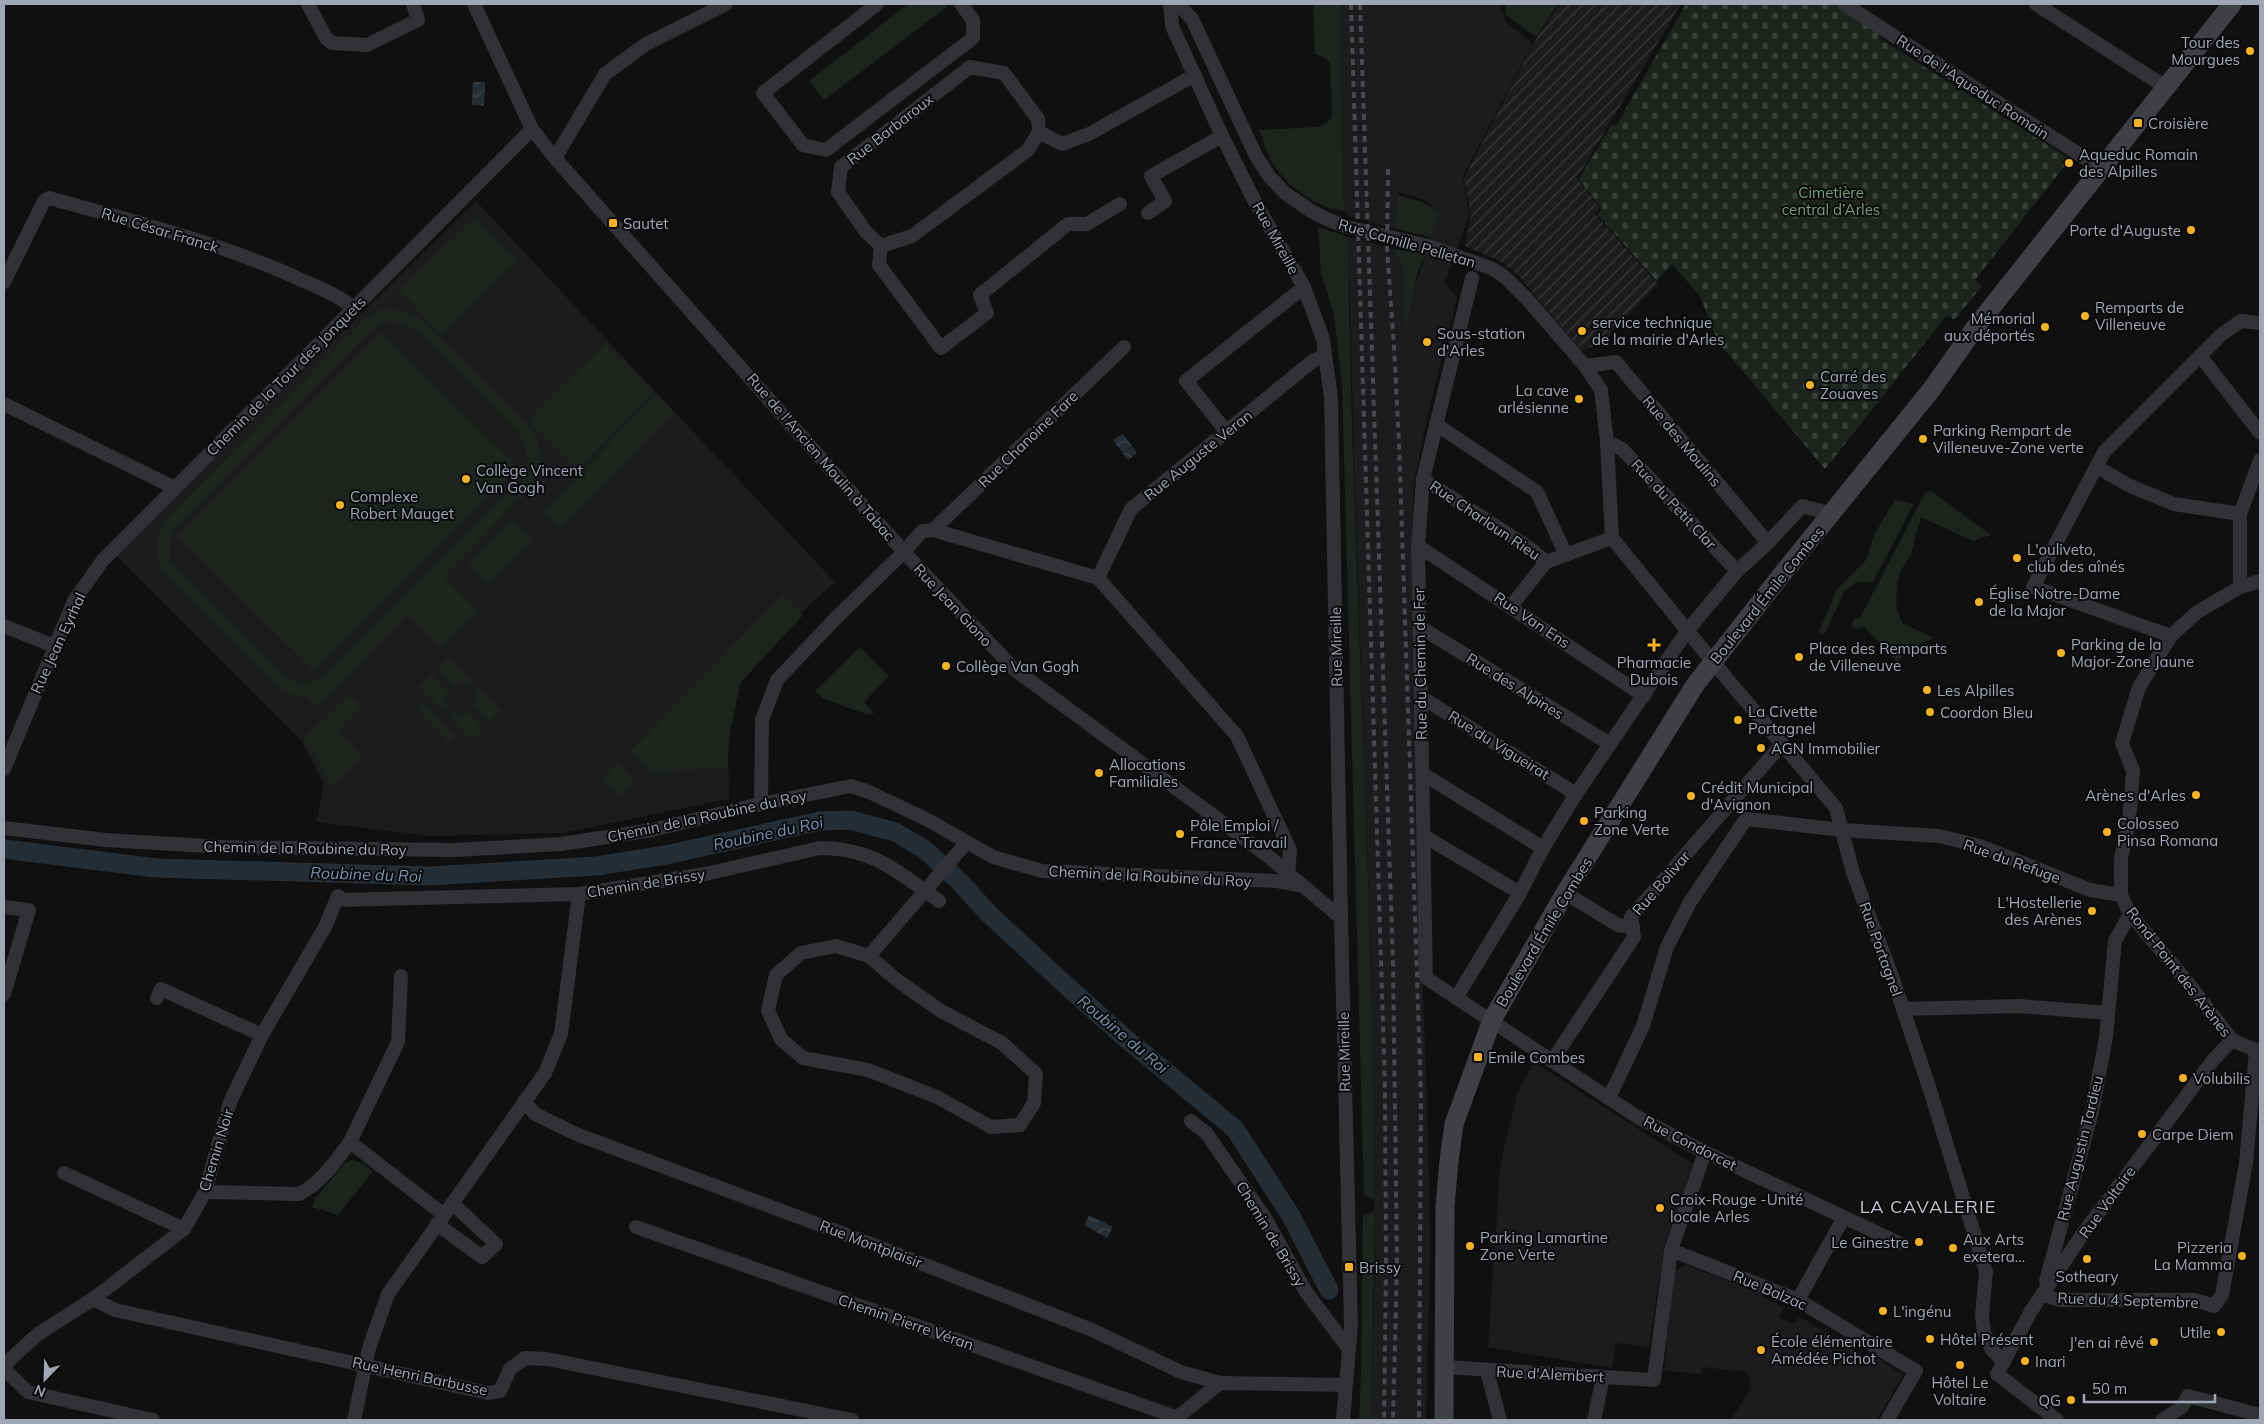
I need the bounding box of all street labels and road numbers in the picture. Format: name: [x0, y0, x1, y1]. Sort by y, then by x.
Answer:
street label: Rue de l'Aqueduc Romain: [1893, 31, 2053, 143]
street label: Rue Barbaroux: [843, 89, 937, 169]
street label: Rue Mireille: [1248, 198, 1304, 278]
street label: Rue César Franck: [99, 203, 221, 257]
street label: Rue Camille Pelletan: [1336, 214, 1478, 272]
street label: Chemin de la Tour des Jonquets: [202, 292, 370, 460]
street label: Rue de l'Ancien Moulin à Tabac: [743, 369, 899, 545]
street label: Rue Chanoine Fare: [974, 386, 1082, 492]
street label: Rue des Moulins: [1638, 392, 1726, 490]
street label: Rue Auguste Veran: [1140, 405, 1256, 505]
street label: Rue du Petit Clar: [1627, 455, 1721, 553]
street label: Rue Charloun Rieu: [1426, 476, 1544, 564]
street label: Boulevard Émile Combes: [1706, 522, 1828, 668]
street label: Rue Jean Giono: [910, 560, 996, 650]
street label: Rue du Chemin de Fer: [1409, 587, 1431, 740]
street label: Rue Van Ens: [1490, 588, 1574, 652]
street label: Rue Jean Eyrhal: [26, 589, 90, 697]
street label: Rue Mireille: [1326, 607, 1346, 687]
street label: Rue des Alpines: [1463, 648, 1567, 724]
street label: Rue du Vigueirat: [1445, 706, 1553, 784]
street label: Chemin de la Roubine du Roy: [606, 786, 808, 846]
street label: Rue du Refuge: [1961, 835, 2063, 887]
street label: Chemin de la Roubine du Roy: [203, 837, 407, 859]
street label: Rue Bolivar: [1628, 846, 1695, 919]
street label: Boulevard Émile Combes: [1492, 854, 1596, 1010]
street label: Chemin de la Roubine du Roy: [1048, 861, 1252, 891]
street label: Chemin de Brissy: [585, 864, 707, 902]
street label: Rue Portagnel: [1855, 899, 1907, 999]
street label: Rond-Point des Arènes: [2122, 903, 2236, 1041]
street label: Rue Mireille: [1334, 1012, 1354, 1092]
street label: Rue Augustin Tardieu: [2053, 1073, 2107, 1223]
street label: Chemin Noir: [194, 1106, 238, 1194]
street label: Rue Condorcet: [1640, 1111, 1740, 1175]
street label: Rue Voltaire: [2075, 1162, 2139, 1242]
street label: Chemin de Brissy: [1232, 1178, 1310, 1290]
street label: Rue Montplaisir: [817, 1216, 925, 1272]
street label: Rue Balzac: [1730, 1266, 1810, 1314]
street label: Rue du 4 Septembre: [2057, 1288, 2199, 1312]
street label: Chemin Pierre Véran: [836, 1290, 976, 1354]
street label: Rue Henri Barbusse: [351, 1352, 489, 1400]
street label: Rue d'Alembert: [1496, 1362, 1604, 1386]

